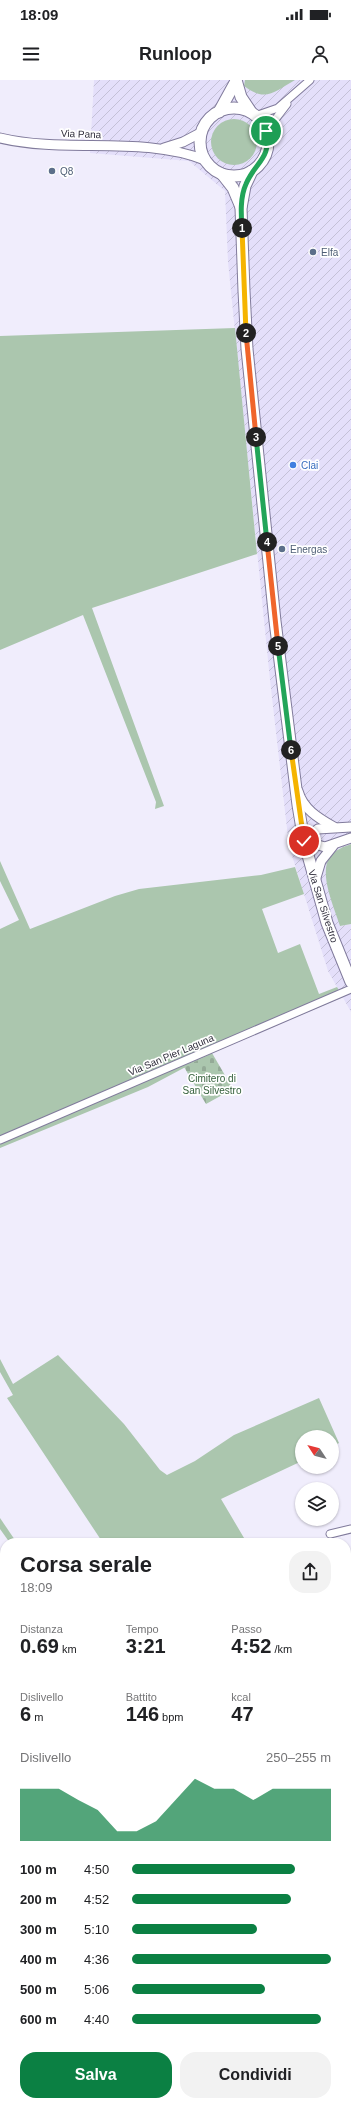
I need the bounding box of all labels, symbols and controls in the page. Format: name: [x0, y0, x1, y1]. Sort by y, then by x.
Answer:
text: 18:09: [20, 6, 58, 23]
icon: menu: [20, 43, 42, 65]
icon: person: [309, 43, 331, 65]
text: Runloop: [139, 44, 212, 64]
pin: [249, 114, 283, 148]
icon: arrive: [255, 120, 277, 142]
street label: Via Pana: [61, 128, 102, 140]
marker: Q8: [47, 166, 57, 176]
place label: Q8: [60, 166, 74, 177]
pin: 1: [232, 218, 252, 238]
text: 1: [239, 222, 245, 234]
marker: Elfa: [308, 247, 318, 257]
place label: Elfa: [321, 247, 339, 258]
pin: 2: [236, 323, 256, 343]
text: 2: [243, 327, 249, 339]
pin: 3: [246, 427, 266, 447]
text: 3: [253, 431, 259, 443]
marker: Clai: [288, 460, 298, 470]
place label: Clai: [301, 460, 318, 471]
pin: 4: [257, 532, 277, 552]
text: 4: [264, 536, 270, 548]
marker: Energas: [277, 544, 287, 554]
place label: Energas: [290, 544, 327, 555]
pin: 5: [268, 636, 288, 656]
text: 5: [275, 640, 281, 652]
pin: 6: [281, 740, 301, 760]
text: 6: [288, 744, 294, 756]
pin: [287, 824, 321, 858]
icon: check: [293, 830, 315, 852]
street label: Via San Silvestro: [306, 868, 340, 944]
street label: Via San Pier Laguna: [127, 1032, 216, 1078]
park label: Cimitero di San Silvestro: [183, 1073, 242, 1096]
north arrow: [295, 1430, 339, 1474]
map controls: [295, 1430, 339, 1526]
button: layers: [295, 1482, 339, 1526]
button: share: [289, 1551, 331, 1593]
text: Corsa serale: [20, 1552, 152, 1577]
text: 18:09: [20, 1580, 53, 1595]
text: Distanza: [20, 1623, 63, 1635]
text: Tempo: [126, 1623, 159, 1635]
text: Passo: [231, 1623, 262, 1635]
text: 0.69: [20, 1635, 59, 1657]
text: 3:21: [126, 1635, 166, 1657]
text: 4:52: [231, 1635, 271, 1657]
text: km: [59, 1643, 77, 1655]
text: /km: [271, 1643, 292, 1655]
text: Dislivello: [20, 1691, 63, 1703]
text: Battito: [126, 1691, 157, 1703]
text: kcal: [231, 1691, 251, 1703]
text: 6: [20, 1703, 31, 1725]
text: 146: [126, 1703, 159, 1725]
text: 47: [231, 1703, 254, 1725]
text: m: [31, 1711, 43, 1723]
text: bpm: [159, 1711, 184, 1723]
text: Dislivello: [20, 1750, 71, 1765]
text: 250–255 m: [266, 1750, 331, 1765]
text: 100 m: [20, 1862, 57, 1877]
text: 4:50: [84, 1862, 109, 1877]
text: 200 m: [20, 1892, 57, 1907]
text: 4:52: [84, 1892, 109, 1907]
text: 300 m: [20, 1922, 57, 1937]
text: 5:10: [84, 1922, 109, 1937]
text: 400 m: [20, 1952, 57, 1967]
text: 4:36: [84, 1952, 109, 1967]
text: 500 m: [20, 1982, 57, 1997]
text: 5:06: [84, 1982, 109, 1997]
text: 600 m: [20, 2012, 57, 2027]
text: 4:40: [84, 2012, 109, 2027]
button: Salva: [20, 2052, 172, 2098]
button: Condividi: [180, 2052, 331, 2098]

